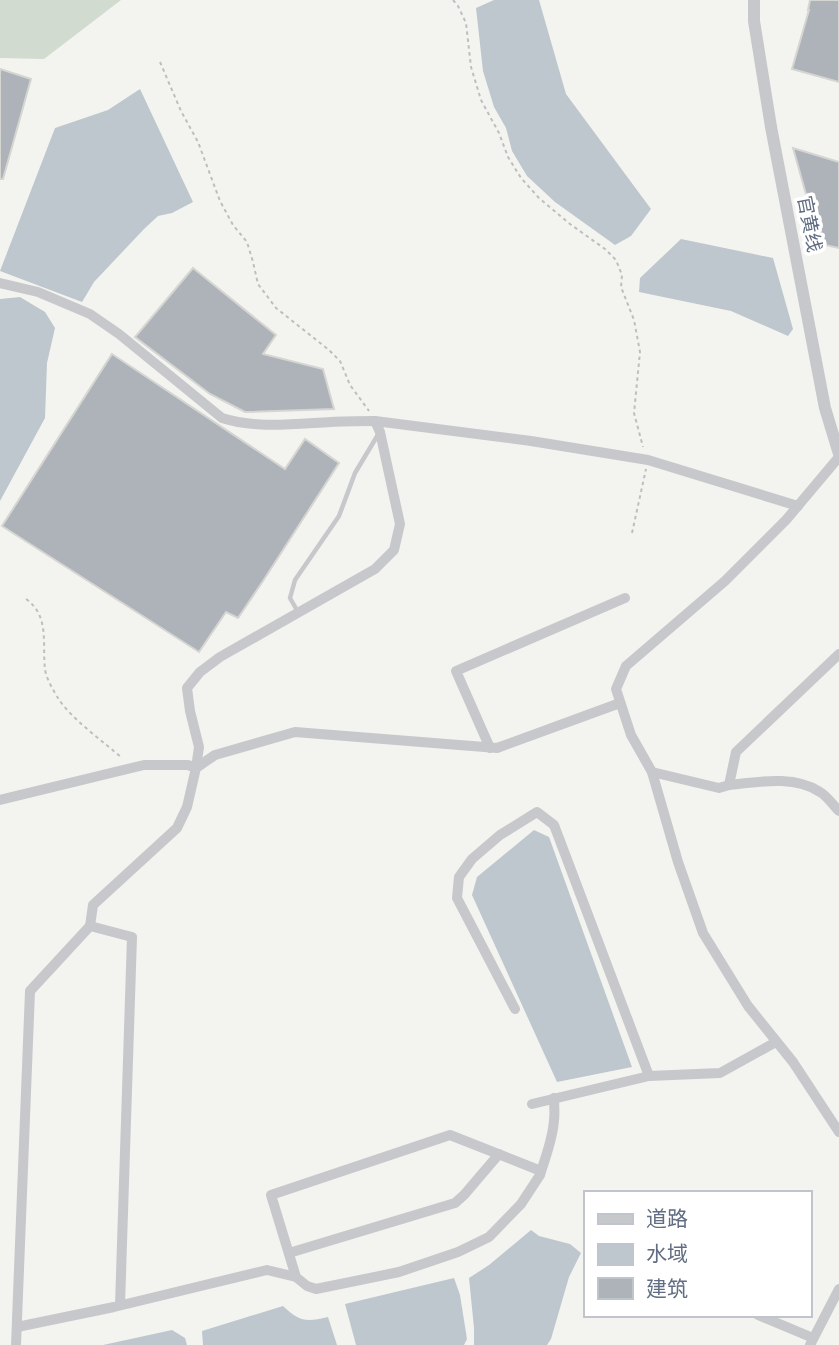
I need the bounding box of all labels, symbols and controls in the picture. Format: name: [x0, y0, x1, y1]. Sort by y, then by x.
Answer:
street label: 官黄线: [791, 194, 827, 254]
legend: [584, 1191, 811, 1317]
text: 道路: [646, 1205, 688, 1233]
text: 水域: [646, 1240, 688, 1268]
text: 建筑: [646, 1275, 688, 1303]

